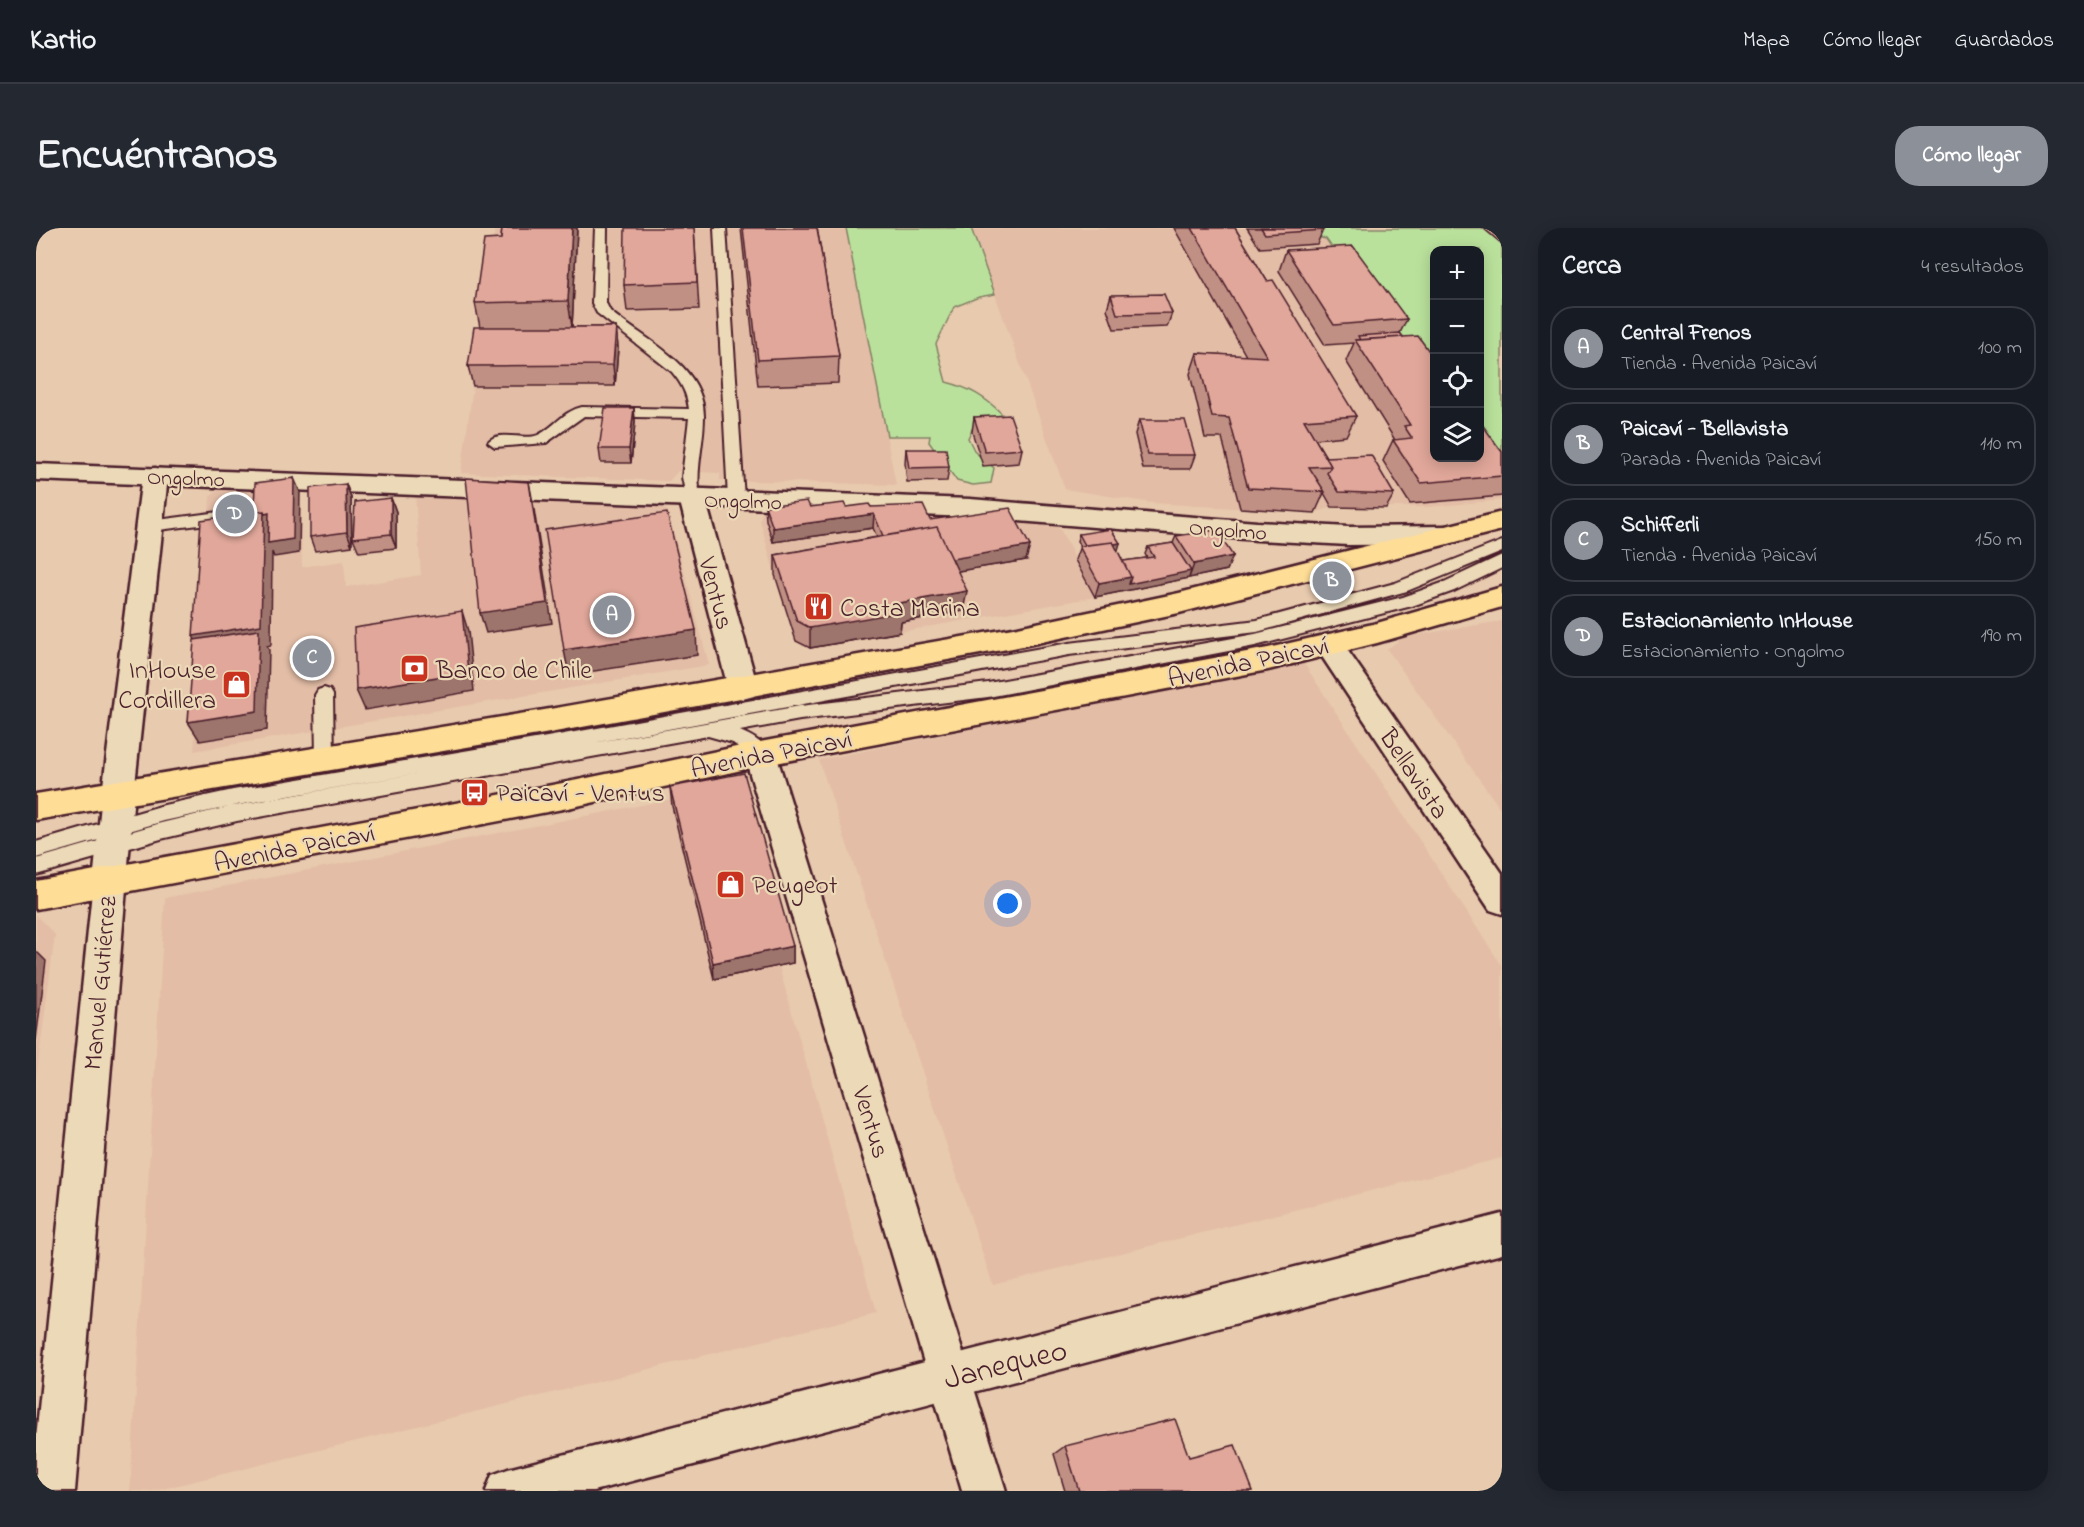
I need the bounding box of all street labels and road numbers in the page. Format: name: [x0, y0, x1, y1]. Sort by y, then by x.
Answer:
street label: Ongolmo: [146, 463, 226, 498]
street label: Ongolmo: [703, 486, 783, 521]
street label: Ongolmo: [1188, 513, 1268, 552]
street label: Ventus: [686, 552, 742, 634]
street label: Avenida Paicaví: [1165, 628, 1333, 700]
street label: Bellavista: [1367, 721, 1457, 828]
street label: Avenida Paicaví: [688, 722, 856, 790]
street label: Avenida Paicaví: [211, 816, 379, 884]
street label: Manuel Gutiérrez: [75, 894, 129, 1072]
street label: Ventus: [840, 1081, 898, 1164]
street label: Janequeo: [939, 1328, 1072, 1404]

